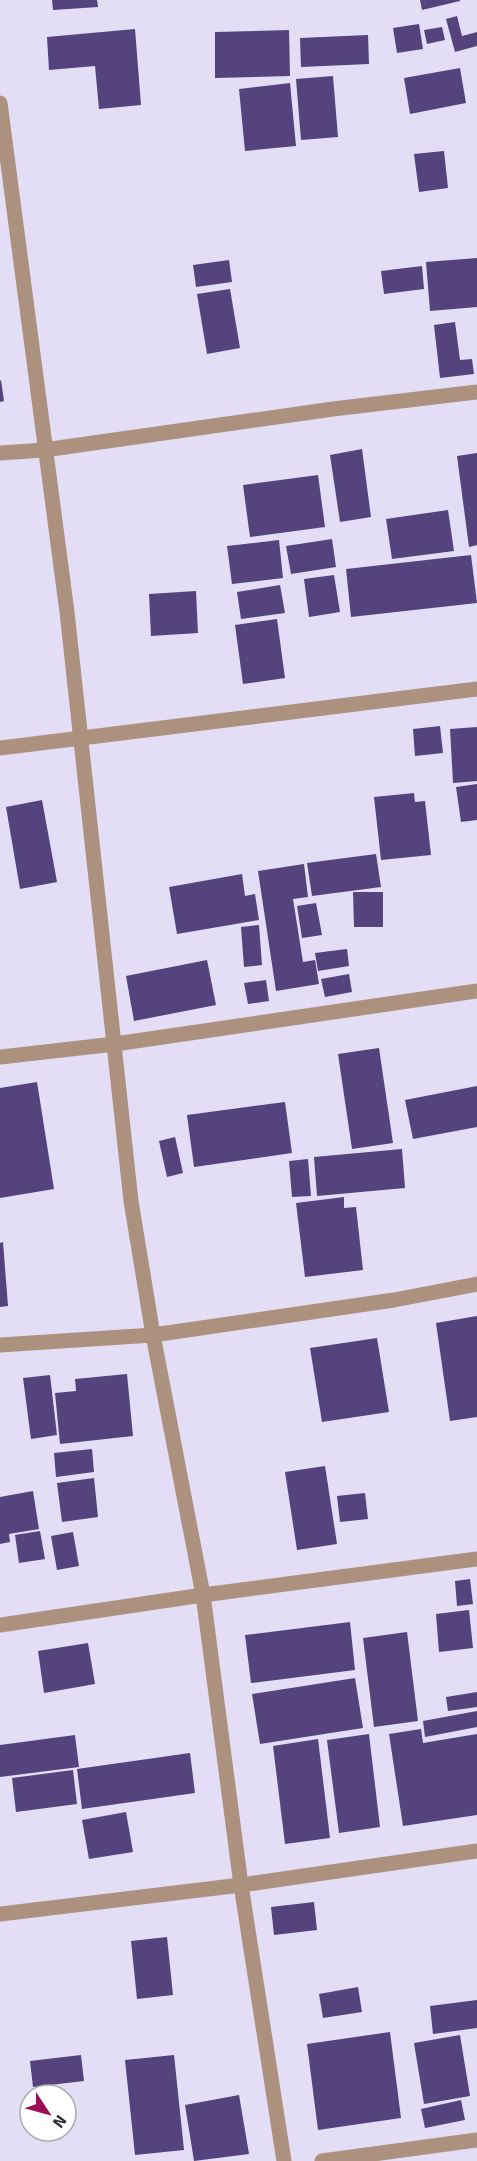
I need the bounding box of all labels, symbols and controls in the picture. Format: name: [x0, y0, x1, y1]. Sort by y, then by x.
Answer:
north arrow: [18, 2083, 78, 2143]
text: N: [48, 2111, 71, 2132]

